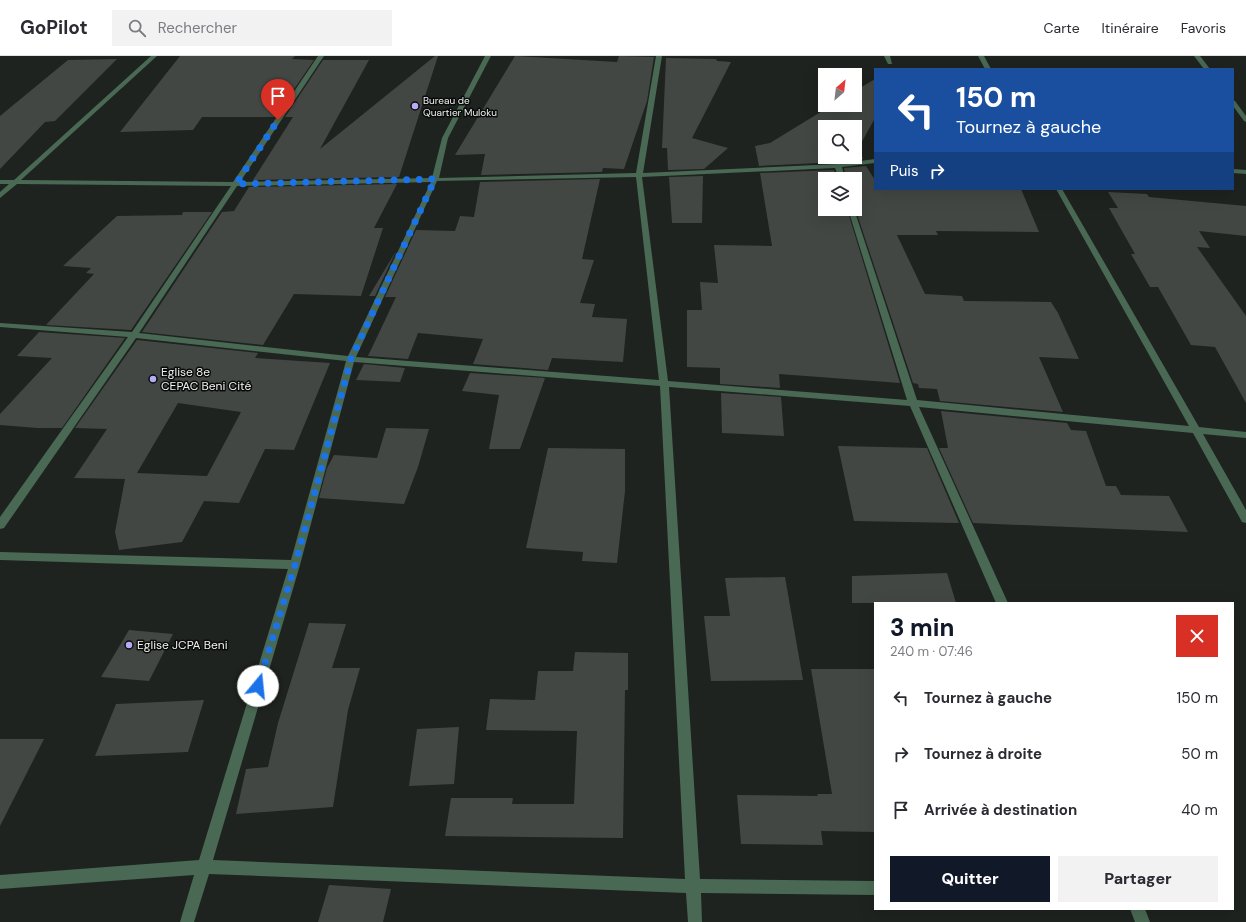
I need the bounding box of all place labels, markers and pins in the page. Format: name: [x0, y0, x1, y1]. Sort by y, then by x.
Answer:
pin: [261, 79, 295, 120]
place label: Bureau de Quartier Muloku: [423, 94, 497, 119]
marker: Bureau de Quartier Muloku: [410, 101, 420, 111]
place label: Eglise 8e CEPAC Beni Cité: [161, 364, 252, 394]
marker: Eglise 8e CEPAC Beni Cité: [148, 374, 158, 384]
place label: Eglise JCPA Beni: [137, 637, 228, 653]
marker: Eglise JCPA Beni: [124, 640, 134, 650]

